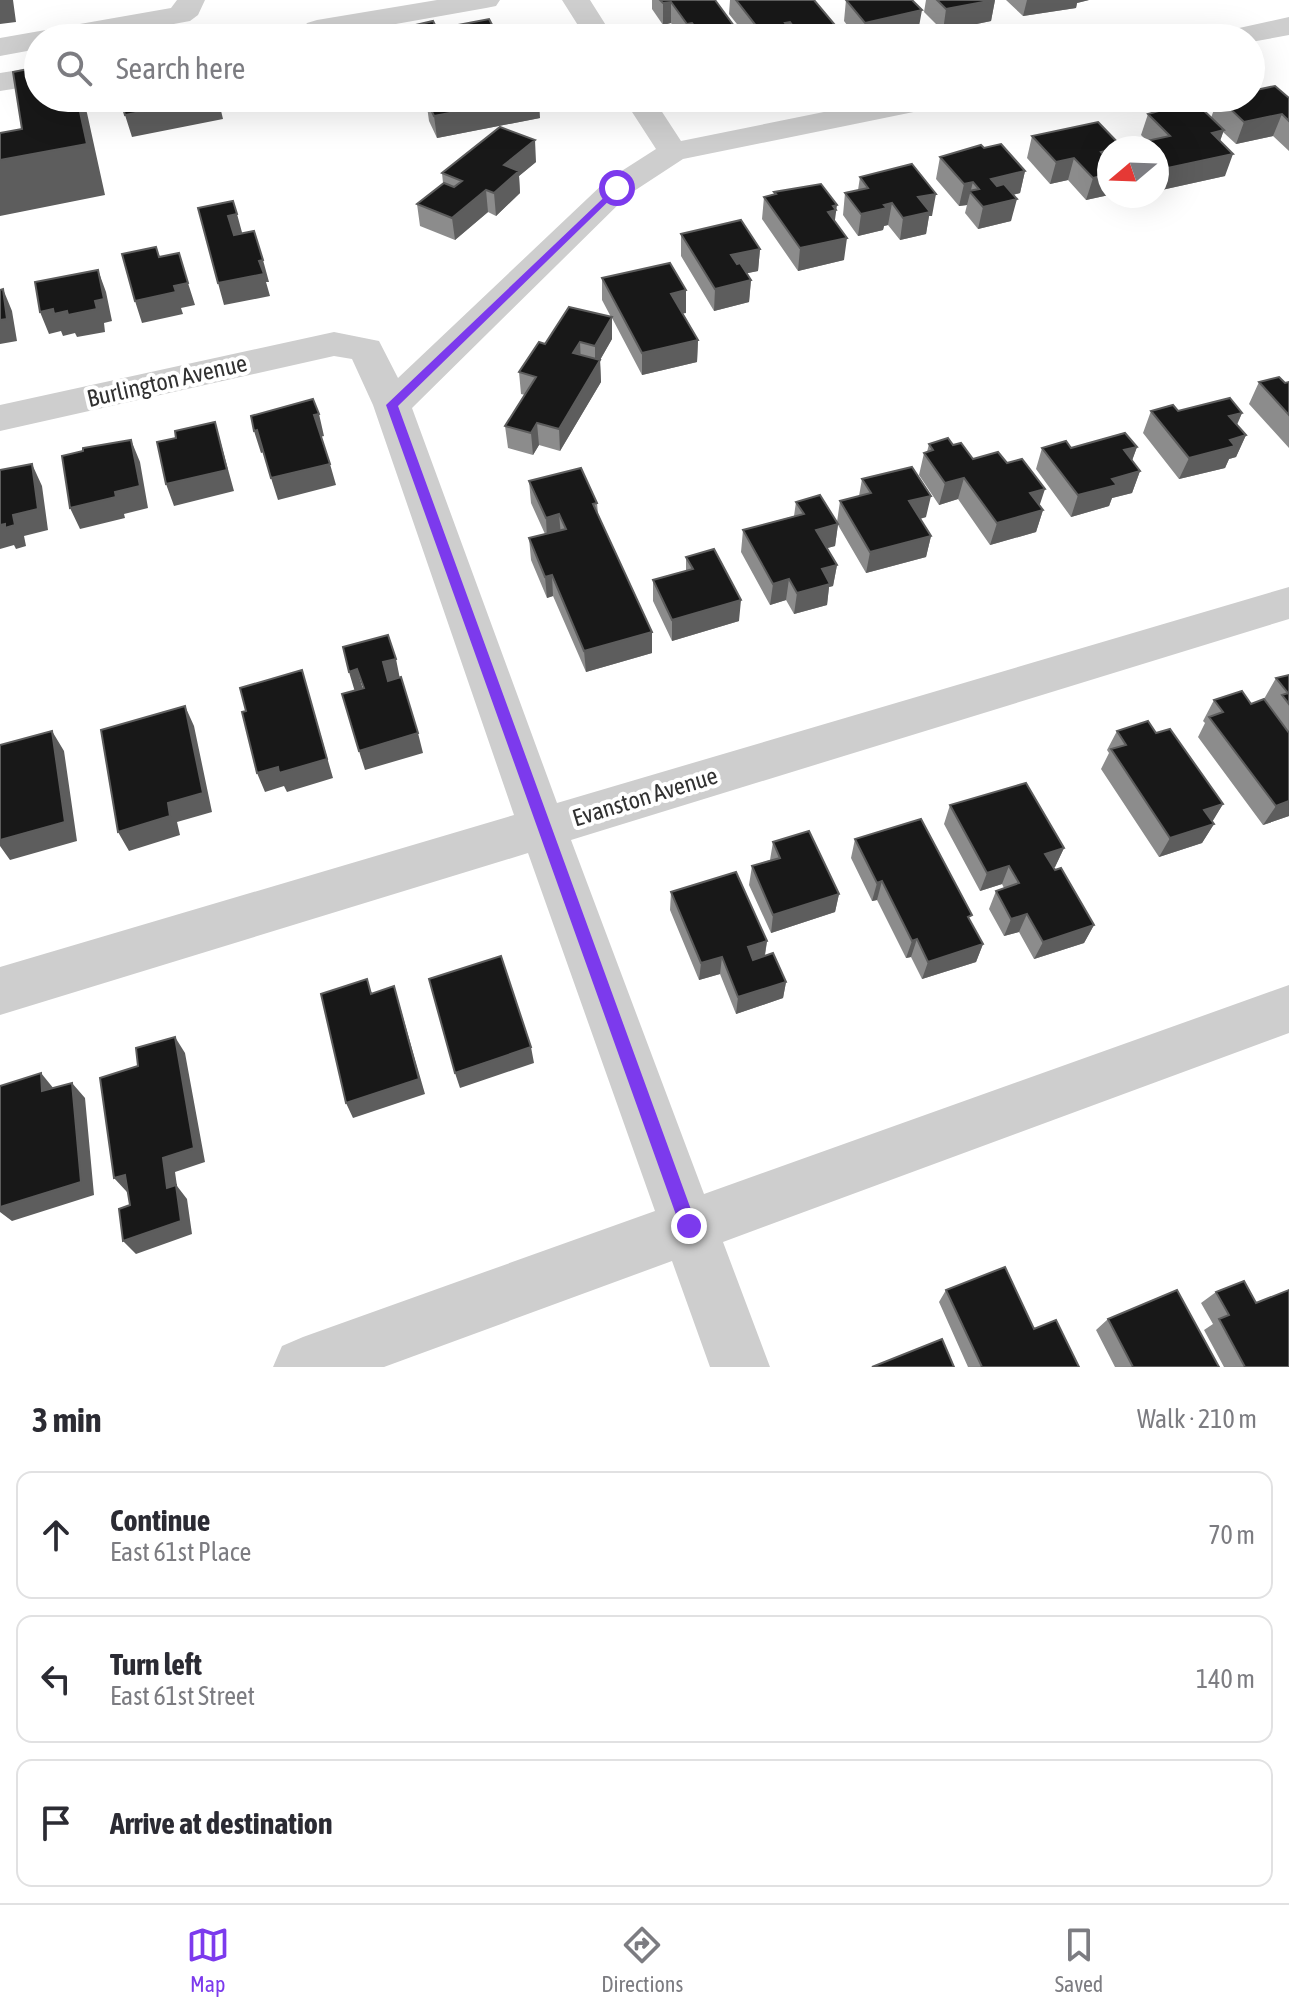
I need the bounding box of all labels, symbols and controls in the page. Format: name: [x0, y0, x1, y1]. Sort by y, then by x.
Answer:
search box: [24, 24, 1265, 112]
icon: search: [52, 46, 96, 90]
text: Search here: [116, 51, 245, 85]
north arrow: [1097, 136, 1169, 208]
route start: [599, 170, 635, 206]
street label: Burlington Avenue: [84, 349, 249, 412]
street label: Evanston Avenue: [569, 762, 721, 831]
route end: [671, 1208, 707, 1244]
text: 3 min: [32, 1400, 101, 1439]
text: Walk · 210 m: [1137, 1404, 1257, 1434]
text: Continue: [110, 1503, 210, 1537]
icon: ahead: [34, 1513, 78, 1557]
text: 70 m: [1208, 1520, 1255, 1550]
text: East 61st Place: [110, 1537, 251, 1567]
text: Turn left: [110, 1647, 202, 1681]
icon: left: [34, 1657, 78, 1701]
text: 140 m: [1196, 1664, 1255, 1694]
text: East 61st Street: [110, 1681, 255, 1711]
icon: arrive: [34, 1801, 78, 1845]
text: Arrive at destination: [110, 1806, 332, 1840]
tab: Map: [186, 1923, 230, 1997]
tab: Directions: [601, 1923, 683, 1997]
tab: Saved: [1055, 1923, 1103, 1997]

